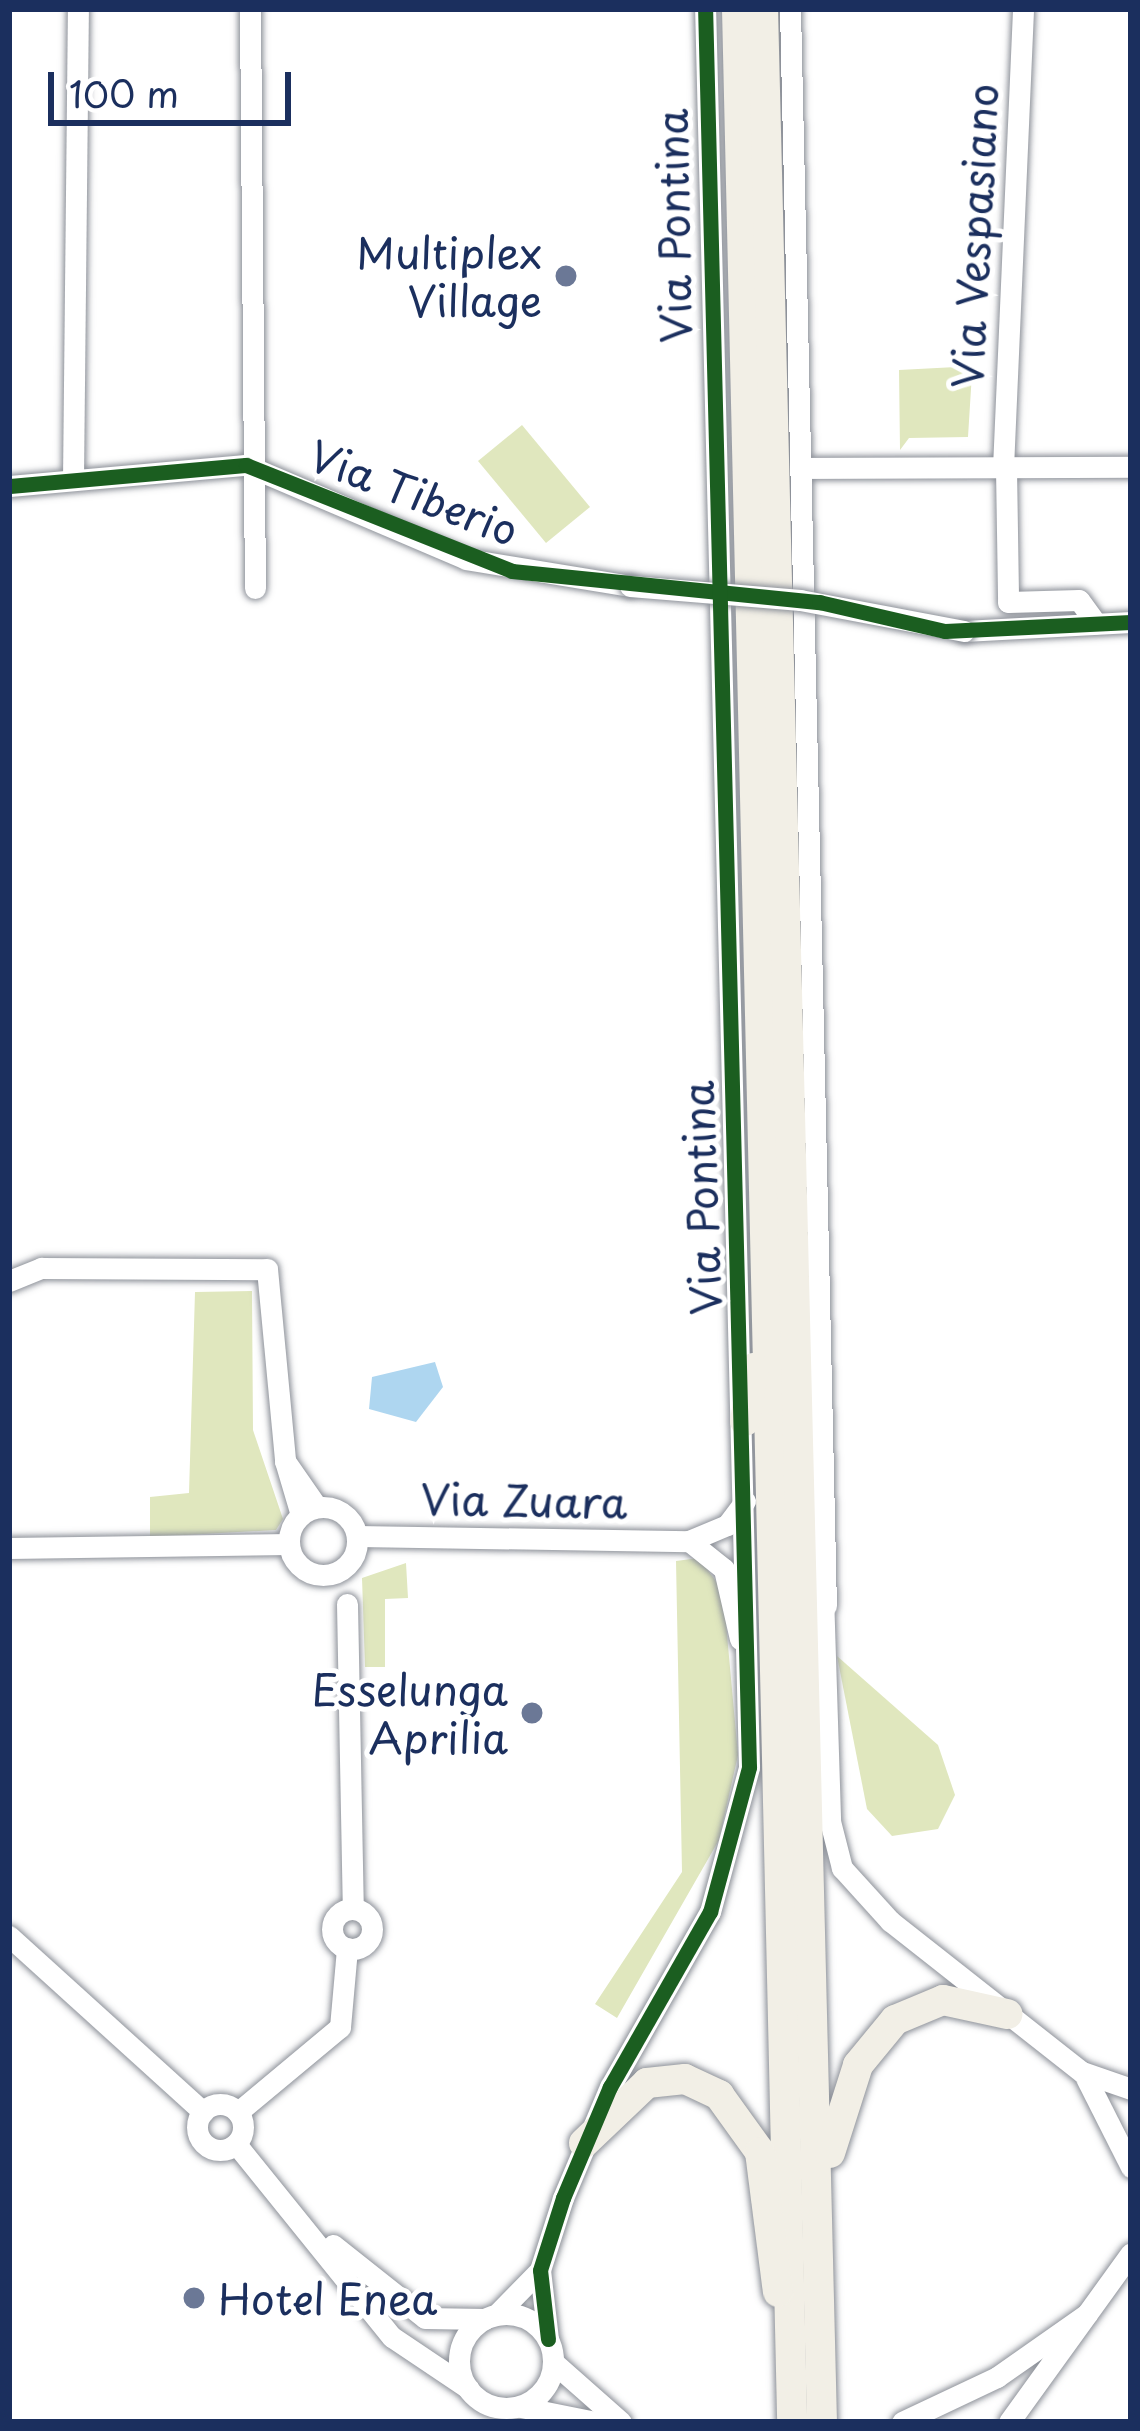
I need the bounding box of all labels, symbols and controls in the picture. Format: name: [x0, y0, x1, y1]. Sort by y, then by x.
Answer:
scale bar: [54, 48, 297, 122]
text: 100 m: [69, 66, 179, 120]
street label: Via Vespasiano: [941, 83, 1007, 389]
street label: Via Pontina: [646, 109, 700, 343]
place label: Multiplex Village: [356, 227, 542, 326]
marker: Multiplex Village: [553, 263, 579, 289]
street label: Via Tiberio: [303, 429, 525, 555]
street label: Via Pontina: [672, 1081, 730, 1315]
street label: Via Zuara: [422, 1473, 626, 1527]
place label: Esselunga Aprilia: [311, 1664, 508, 1762]
marker: Esselunga Aprilia: [519, 1700, 545, 1726]
place label: Hotel Enea: [218, 2273, 440, 2323]
marker: Hotel Enea: [181, 2285, 207, 2311]

